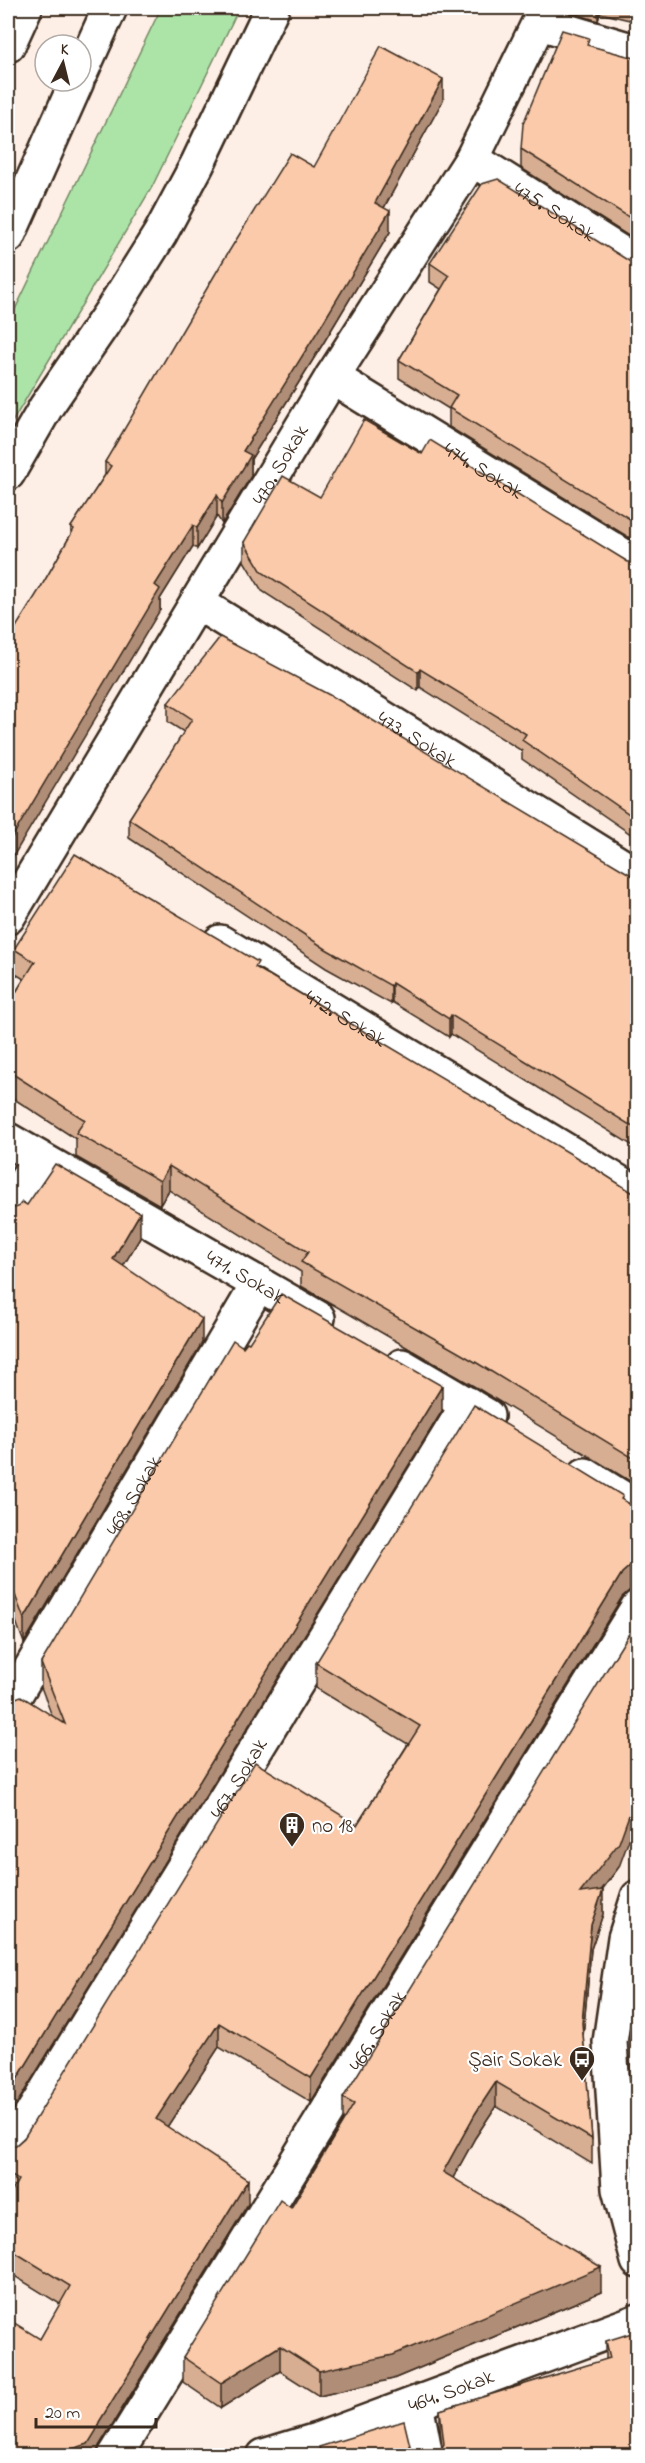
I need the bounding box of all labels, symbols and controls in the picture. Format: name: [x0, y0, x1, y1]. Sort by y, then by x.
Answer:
north arrow: [33, 33, 93, 93]
text: K: [59, 38, 71, 63]
street label: 475. Sokak: [507, 176, 601, 251]
street label: 470. Sokak: [245, 419, 318, 511]
street label: 474. Sokak: [437, 436, 529, 508]
street label: 473. Sokak: [370, 704, 463, 777]
street label: 472. Sokak: [298, 983, 392, 1056]
street label: 471. Sokak: [199, 1243, 291, 1313]
street label: 468. Sokak: [99, 1450, 171, 1542]
street label: 467. Sokak: [204, 1732, 277, 1825]
building icon: no 18: [277, 1810, 307, 1848]
place label: no 18: [312, 1812, 353, 1842]
street label: 466. Sokak: [343, 1984, 416, 2078]
bus stop icon: Şair Sokak: [567, 2044, 597, 2082]
place label: Şair Sokak: [468, 2046, 563, 2076]
street label: 464. Sokak: [404, 2362, 499, 2422]
scale bar: [36, 2391, 156, 2429]
text: 20 m: [45, 2401, 80, 2427]

